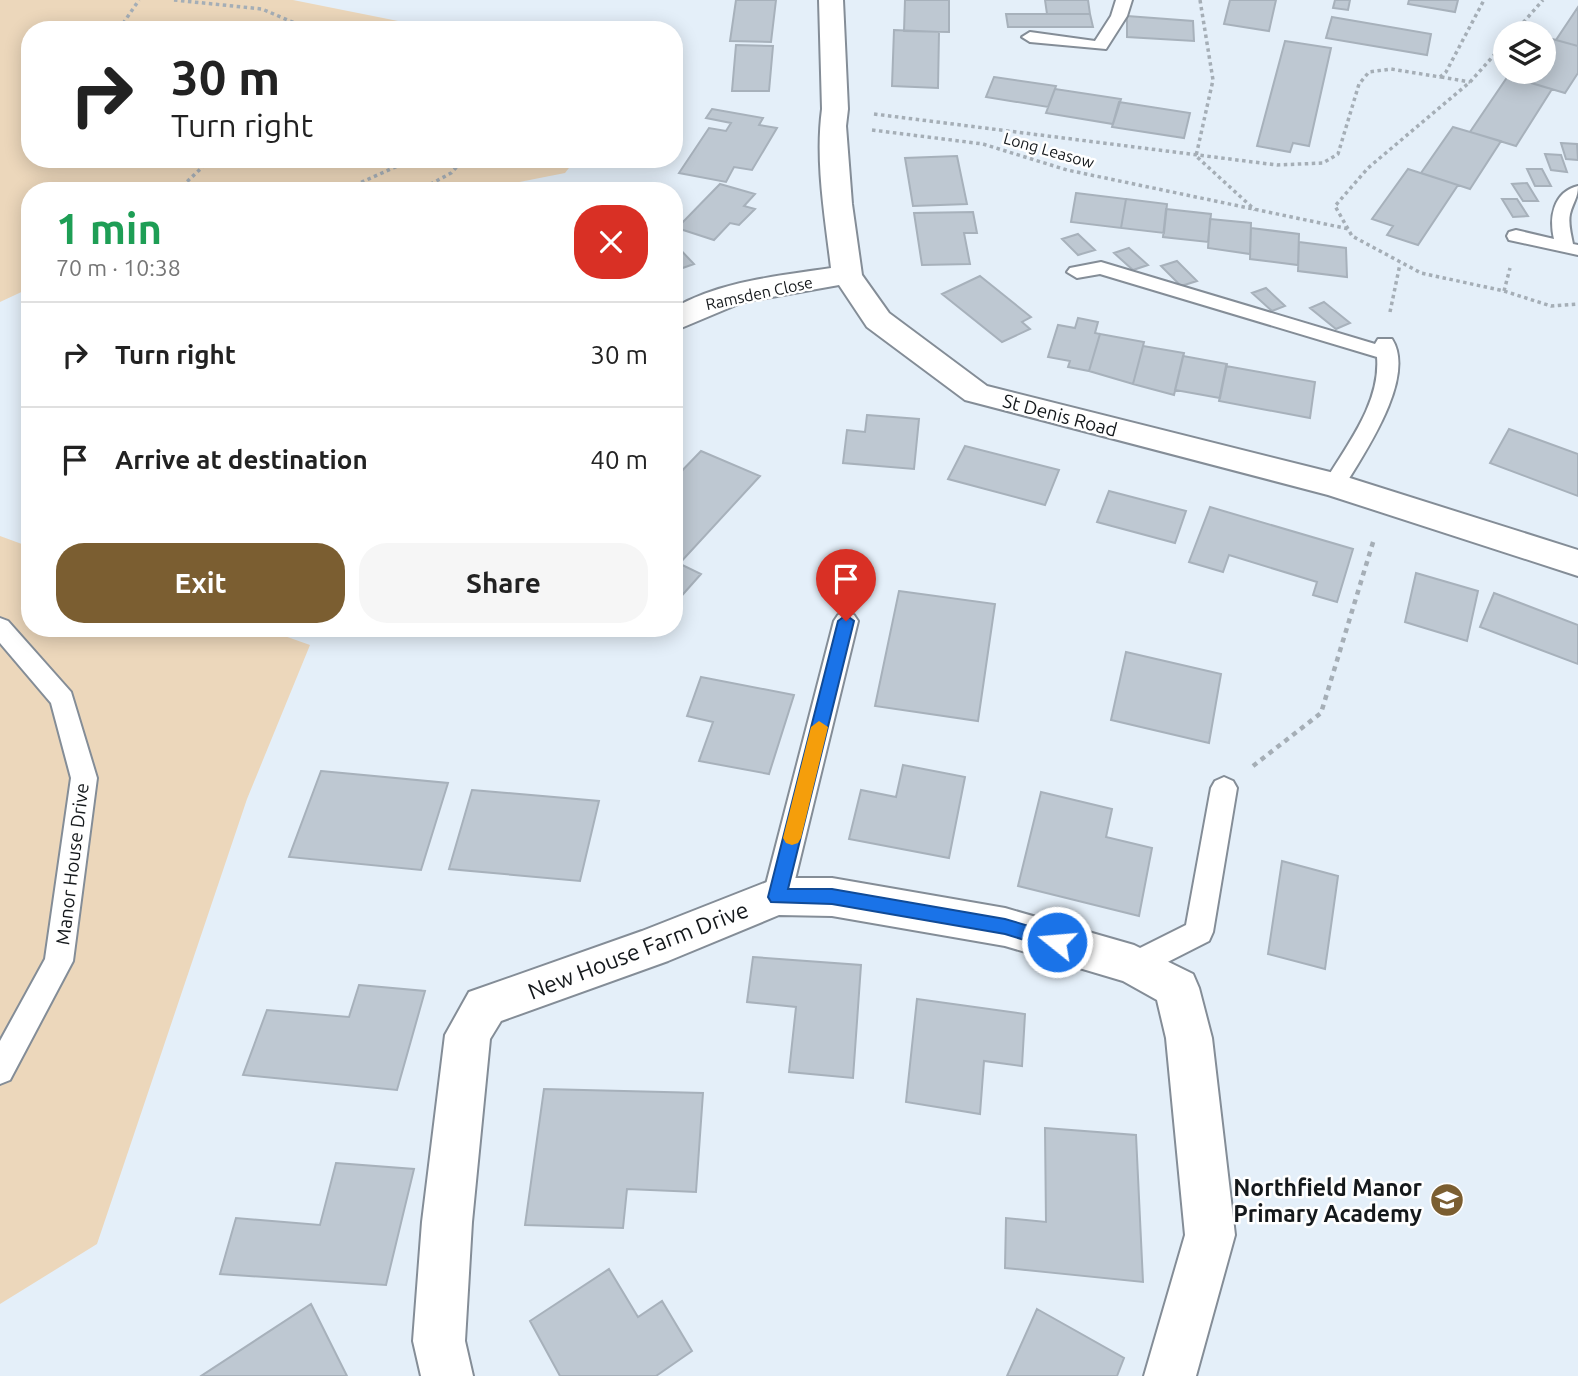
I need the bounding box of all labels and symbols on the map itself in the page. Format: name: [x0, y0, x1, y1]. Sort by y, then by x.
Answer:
street label: Long Leasow: [1002, 128, 1097, 172]
street label: Ramsden Close: [704, 273, 814, 313]
street label: St Denis Road: [1000, 389, 1120, 441]
pin: [816, 549, 876, 621]
street label: Manor House Drive: [51, 782, 93, 946]
street label: New House Farm Drive: [524, 896, 752, 1004]
position arrow: [1020, 905, 1094, 979]
place label: Northfield Manor Primary Academy: [1233, 1175, 1423, 1226]
school or university icon: Northfield Manor Primary Academy: [1428, 1181, 1466, 1219]

